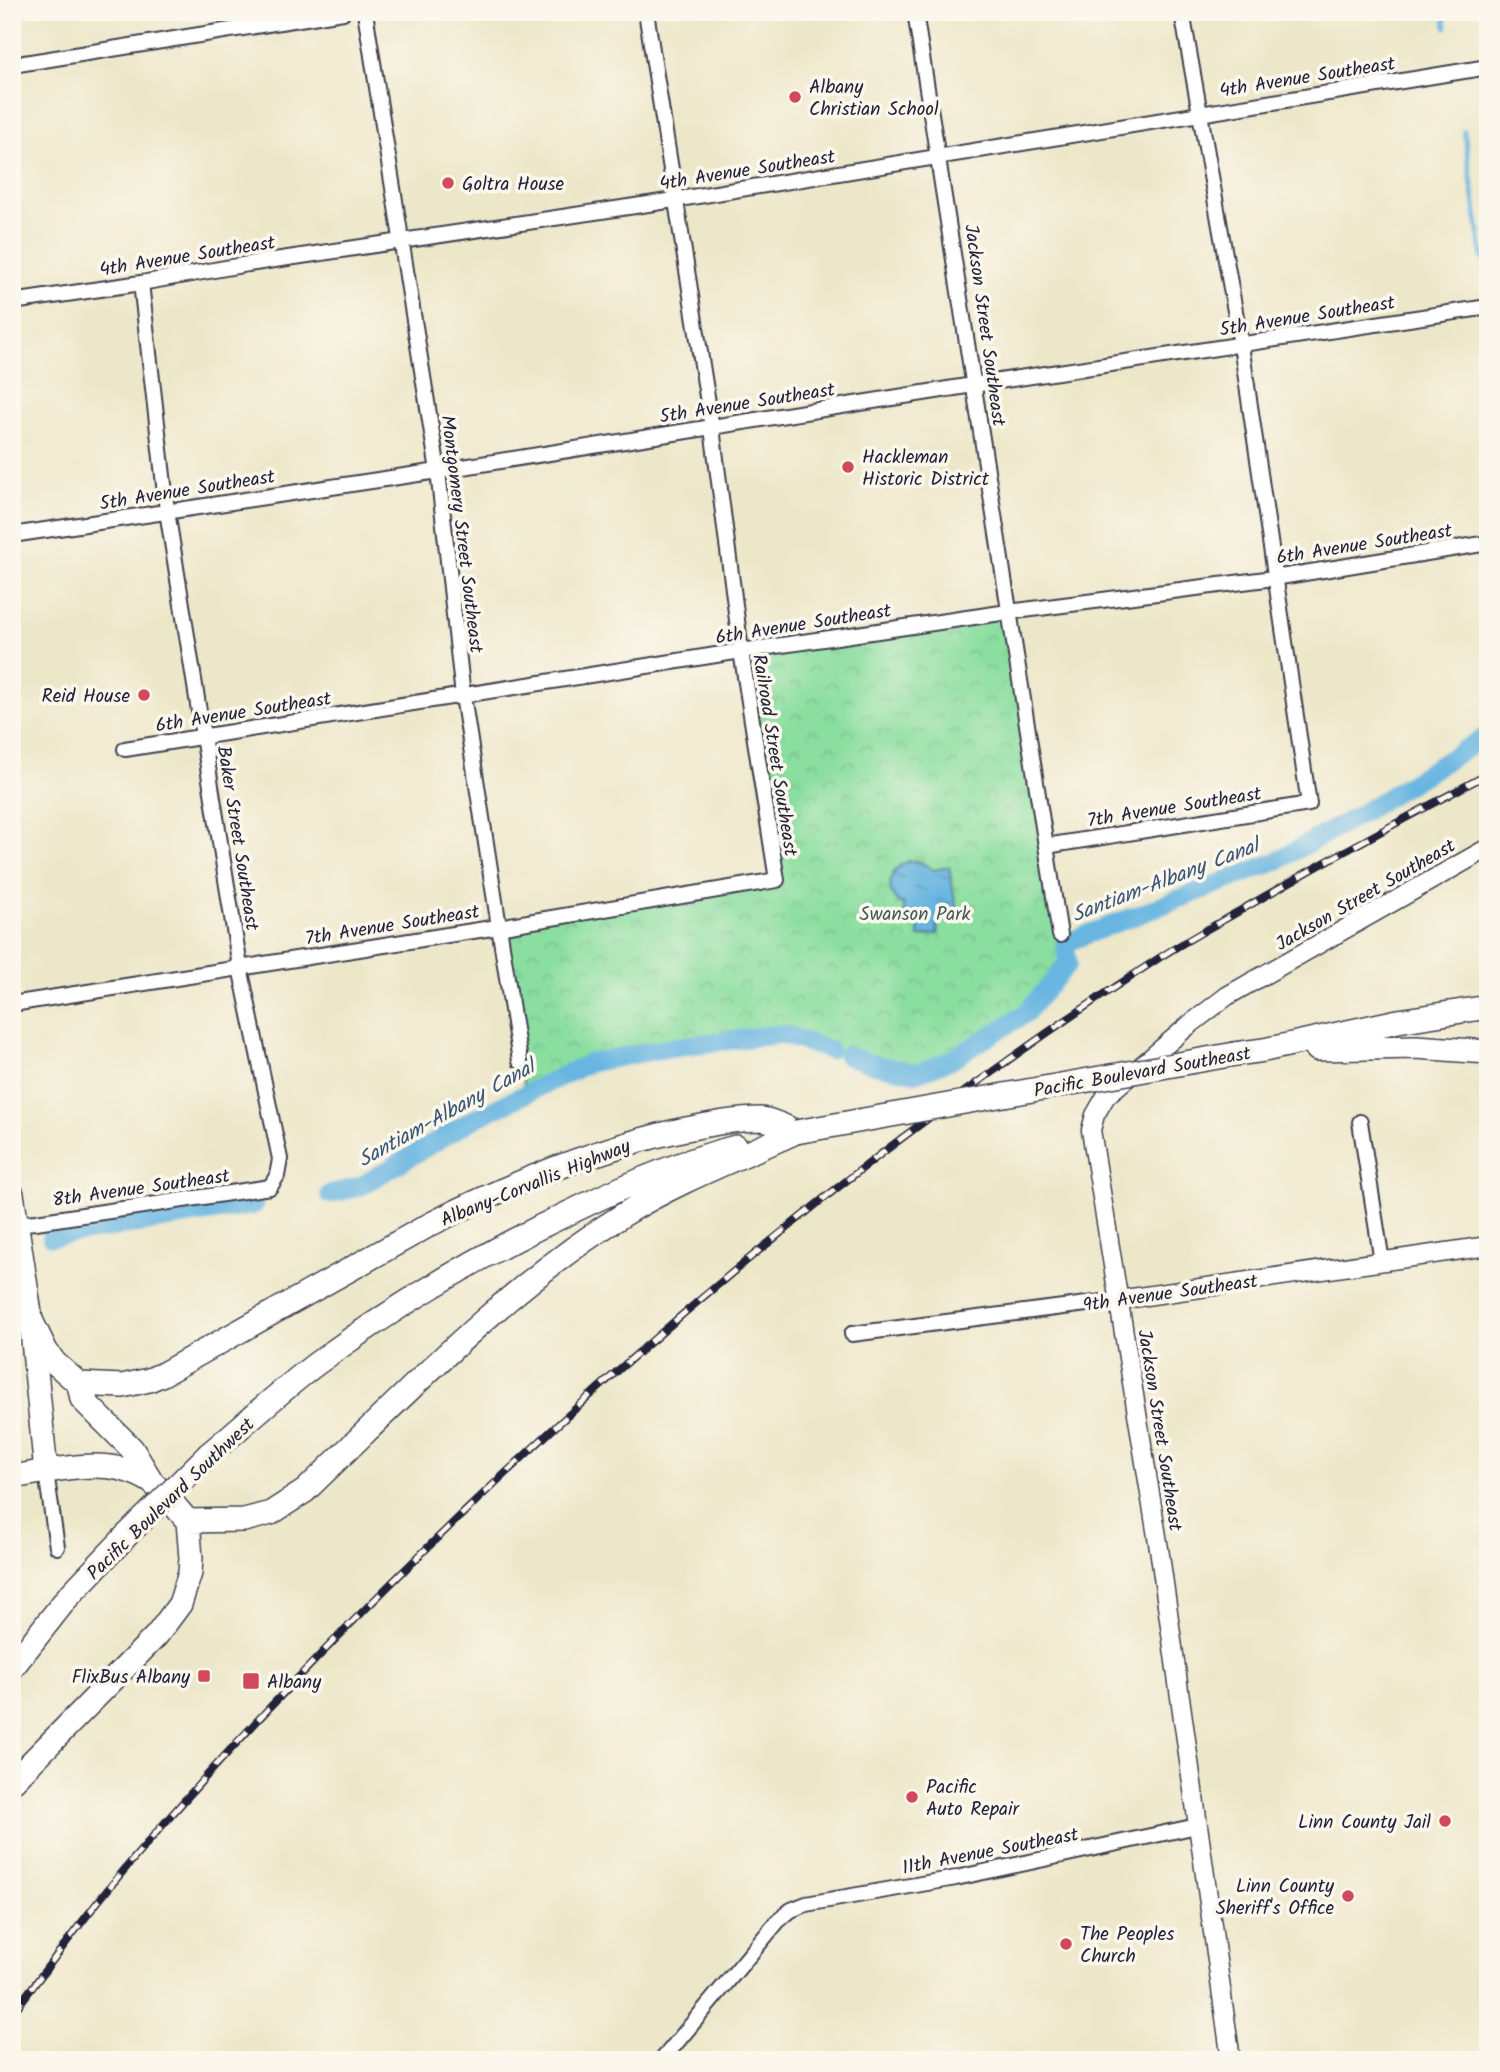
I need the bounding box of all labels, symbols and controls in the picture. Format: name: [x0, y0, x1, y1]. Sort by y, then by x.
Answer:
street label: 4th Avenue Southeast: [1217, 49, 1398, 107]
place label: Albany Christian School: [809, 73, 939, 125]
marker: Albany Christian School: [787, 89, 803, 105]
street label: 4th Avenue Southeast: [657, 142, 838, 200]
place label: Goltra House: [462, 170, 565, 200]
marker: Goltra House: [440, 175, 456, 191]
street label: Jackson Street Southeast: [955, 222, 1013, 429]
street label: 4th Avenue Southeast: [97, 228, 278, 286]
street label: 5th Avenue Southeast: [1217, 288, 1398, 346]
street label: 5th Avenue Southeast: [657, 375, 838, 433]
street label: Montgomery Street Southeast: [432, 414, 491, 655]
place label: Hackleman Historic District: [862, 443, 990, 495]
marker: Hackleman Historic District: [840, 459, 856, 475]
street label: 5th Avenue Southeast: [97, 462, 278, 520]
street label: 6th Avenue Southeast: [1274, 516, 1455, 574]
street label: 6th Avenue Southeast: [713, 596, 894, 654]
street label: Railroad Street Southeast: [743, 652, 805, 859]
place label: Reid House: [42, 682, 130, 712]
street label: 6th Avenue Southeast: [153, 684, 334, 742]
marker: Reid House: [136, 687, 152, 703]
street label: Baker Street Southeast: [208, 744, 267, 933]
street label: 7th Avenue Southeast: [1085, 779, 1264, 837]
water label: Santiam-Albany Canal: [1067, 829, 1268, 932]
street label: Jackson Street Southeast: [1270, 831, 1462, 960]
street label: 7th Avenue Southeast: [303, 897, 482, 955]
park label: Swanson Park: [860, 900, 970, 930]
street label: Pacific Boulevard Southeast: [1031, 1039, 1254, 1107]
water label: Santiam-Albany Canal: [352, 1050, 545, 1177]
street label: Albany-Corvallis Highway: [436, 1132, 636, 1236]
street label: 8th Avenue Southeast: [51, 1162, 232, 1216]
street label: 9th Avenue Southeast: [1081, 1267, 1260, 1321]
street label: Jackson Street Southeast: [1128, 1327, 1190, 1534]
street label: Pacific Boulevard Southwest: [80, 1410, 263, 1588]
place label: FlixBus Albany: [72, 1663, 191, 1693]
marker: FlixBus Albany: [196, 1668, 212, 1684]
place label: Albany: [267, 1668, 322, 1698]
marker: Albany: [241, 1671, 261, 1691]
place label: Pacific Auto Repair: [926, 1773, 1020, 1825]
marker: Pacific Auto Repair: [904, 1789, 920, 1805]
place label: Linn County Jail: [1298, 1808, 1431, 1838]
marker: Linn County Jail: [1437, 1813, 1453, 1829]
street label: 11th Avenue Southeast: [900, 1820, 1082, 1884]
place label: Linn County Sheriff's Office: [1216, 1872, 1335, 1924]
marker: Linn County Sheriff's Office: [1340, 1888, 1356, 1904]
place label: The Peoples Church: [1080, 1920, 1174, 1972]
marker: The Peoples Church: [1058, 1936, 1074, 1952]

